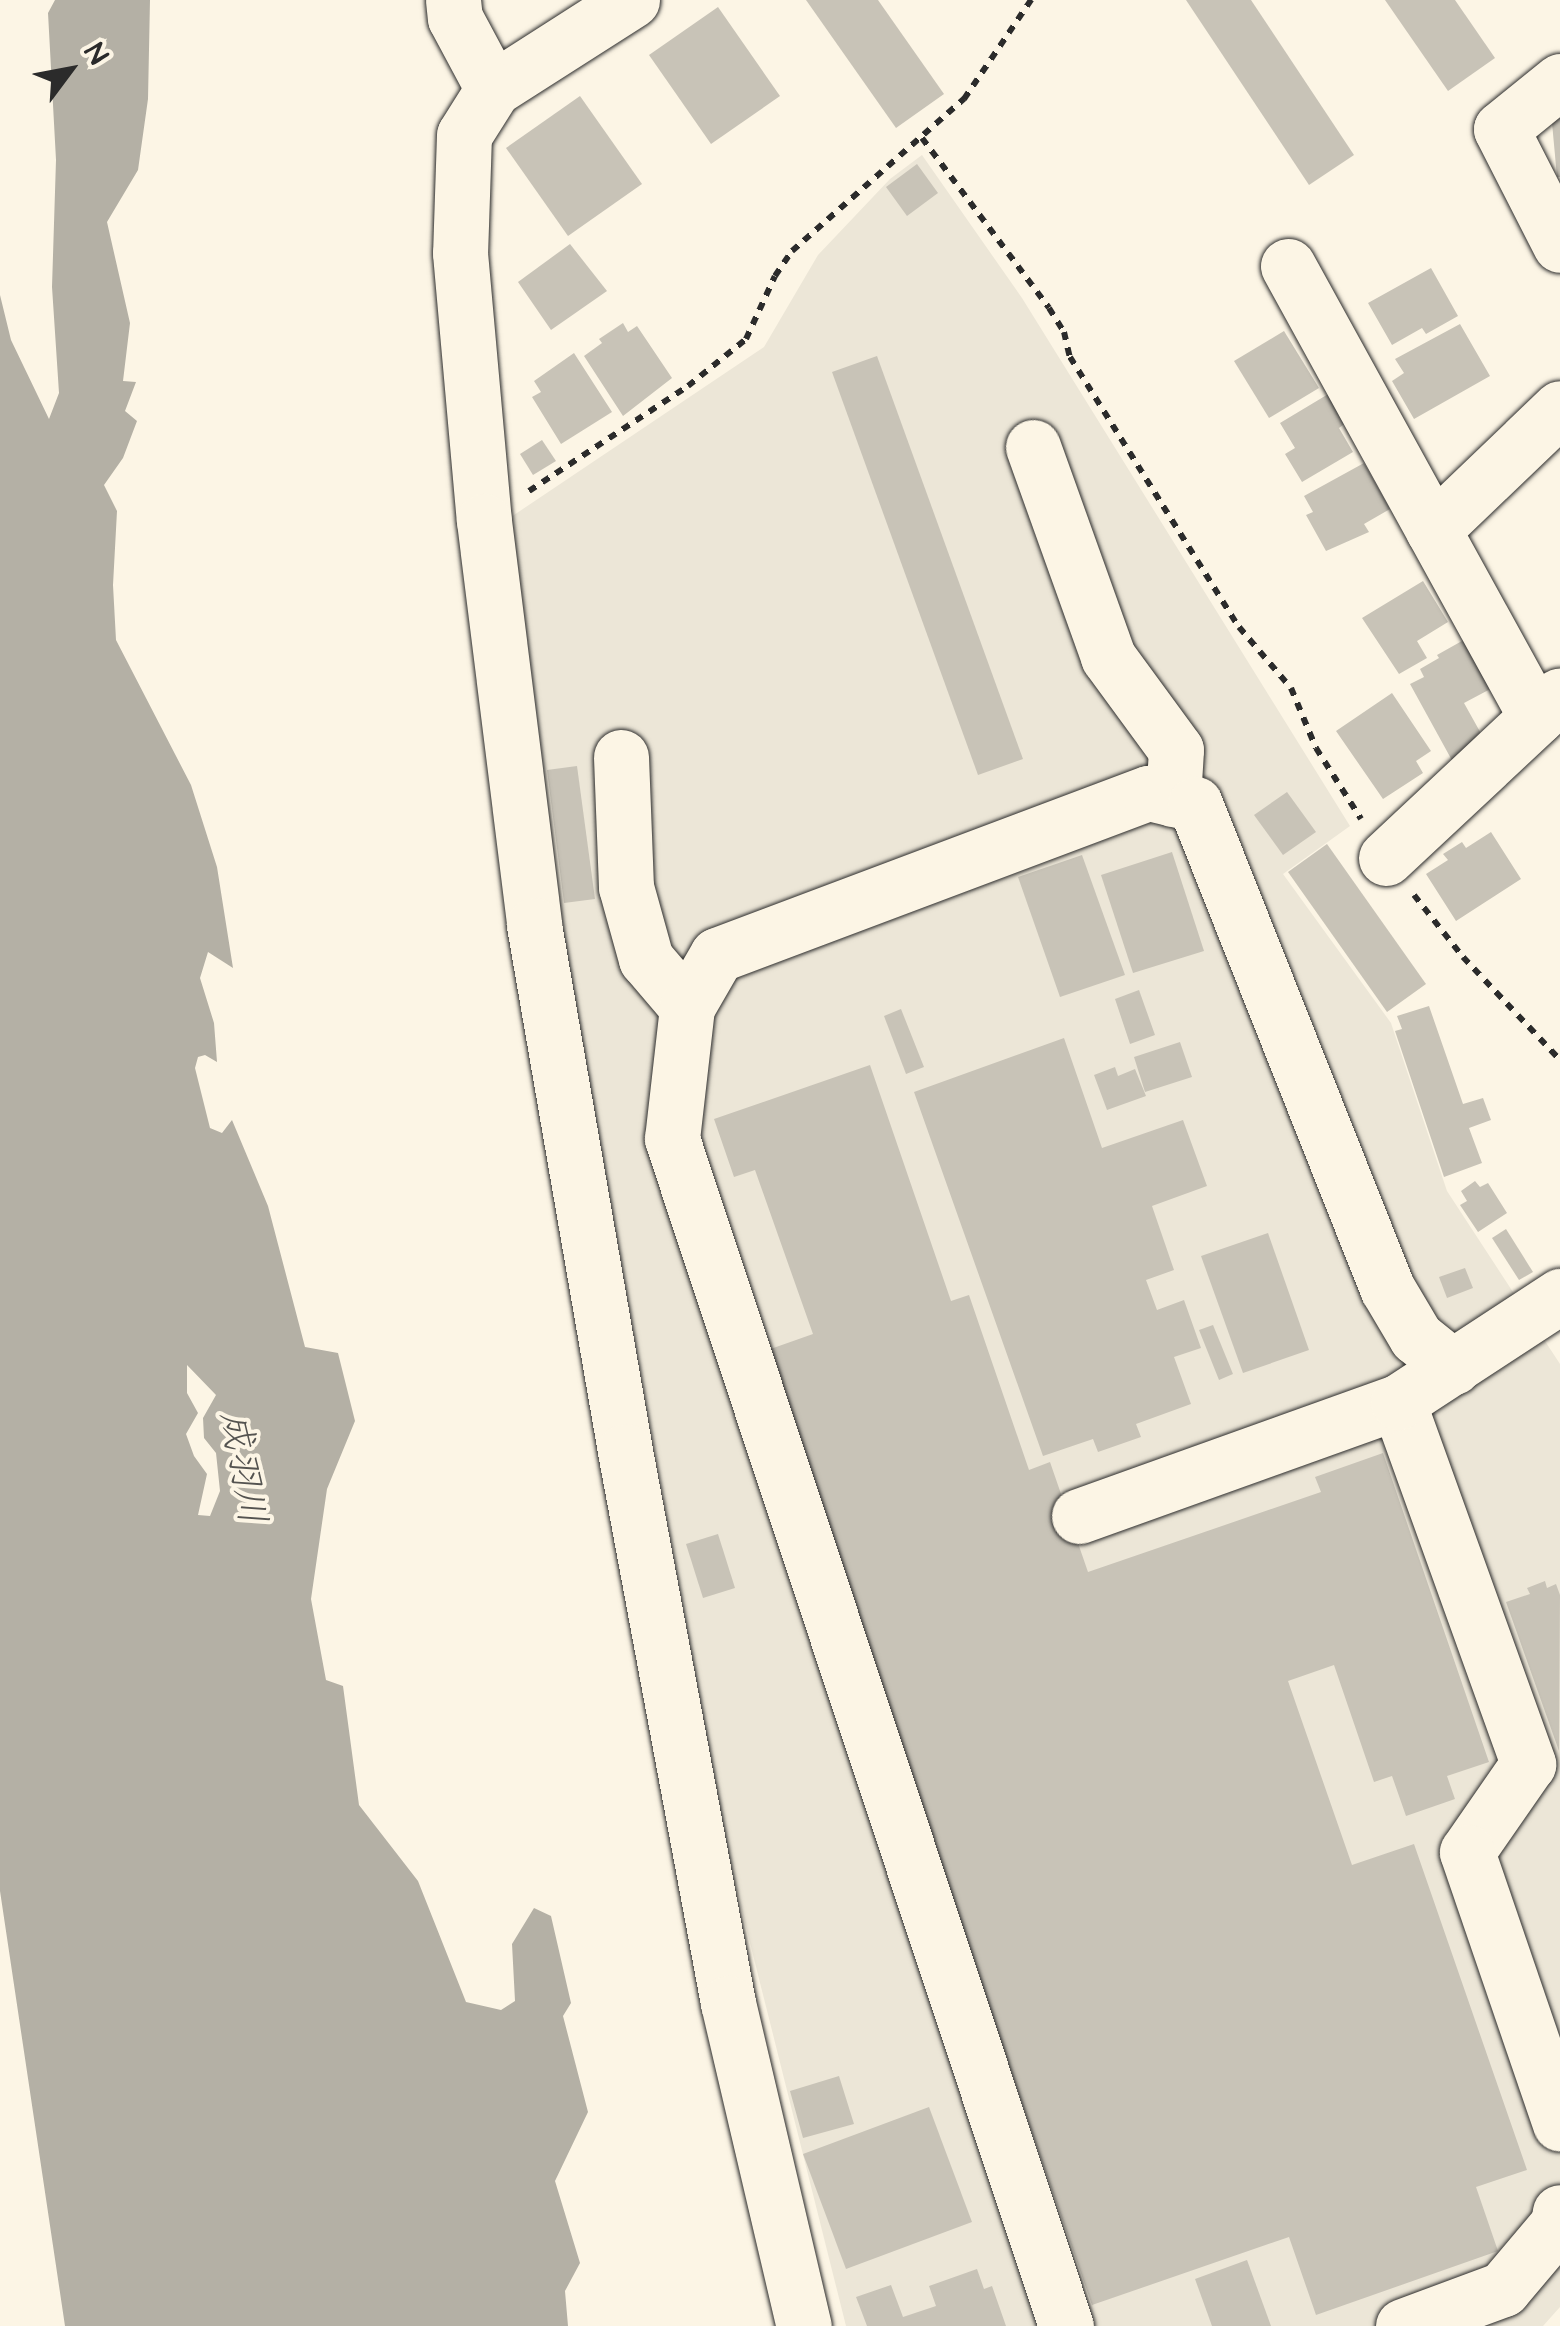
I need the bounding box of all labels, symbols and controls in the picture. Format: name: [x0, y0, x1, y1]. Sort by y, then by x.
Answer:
north arrow: [20, 20, 120, 120]
text: N: [75, 36, 117, 72]
water label: 成羽川: [210, 1408, 274, 1528]

